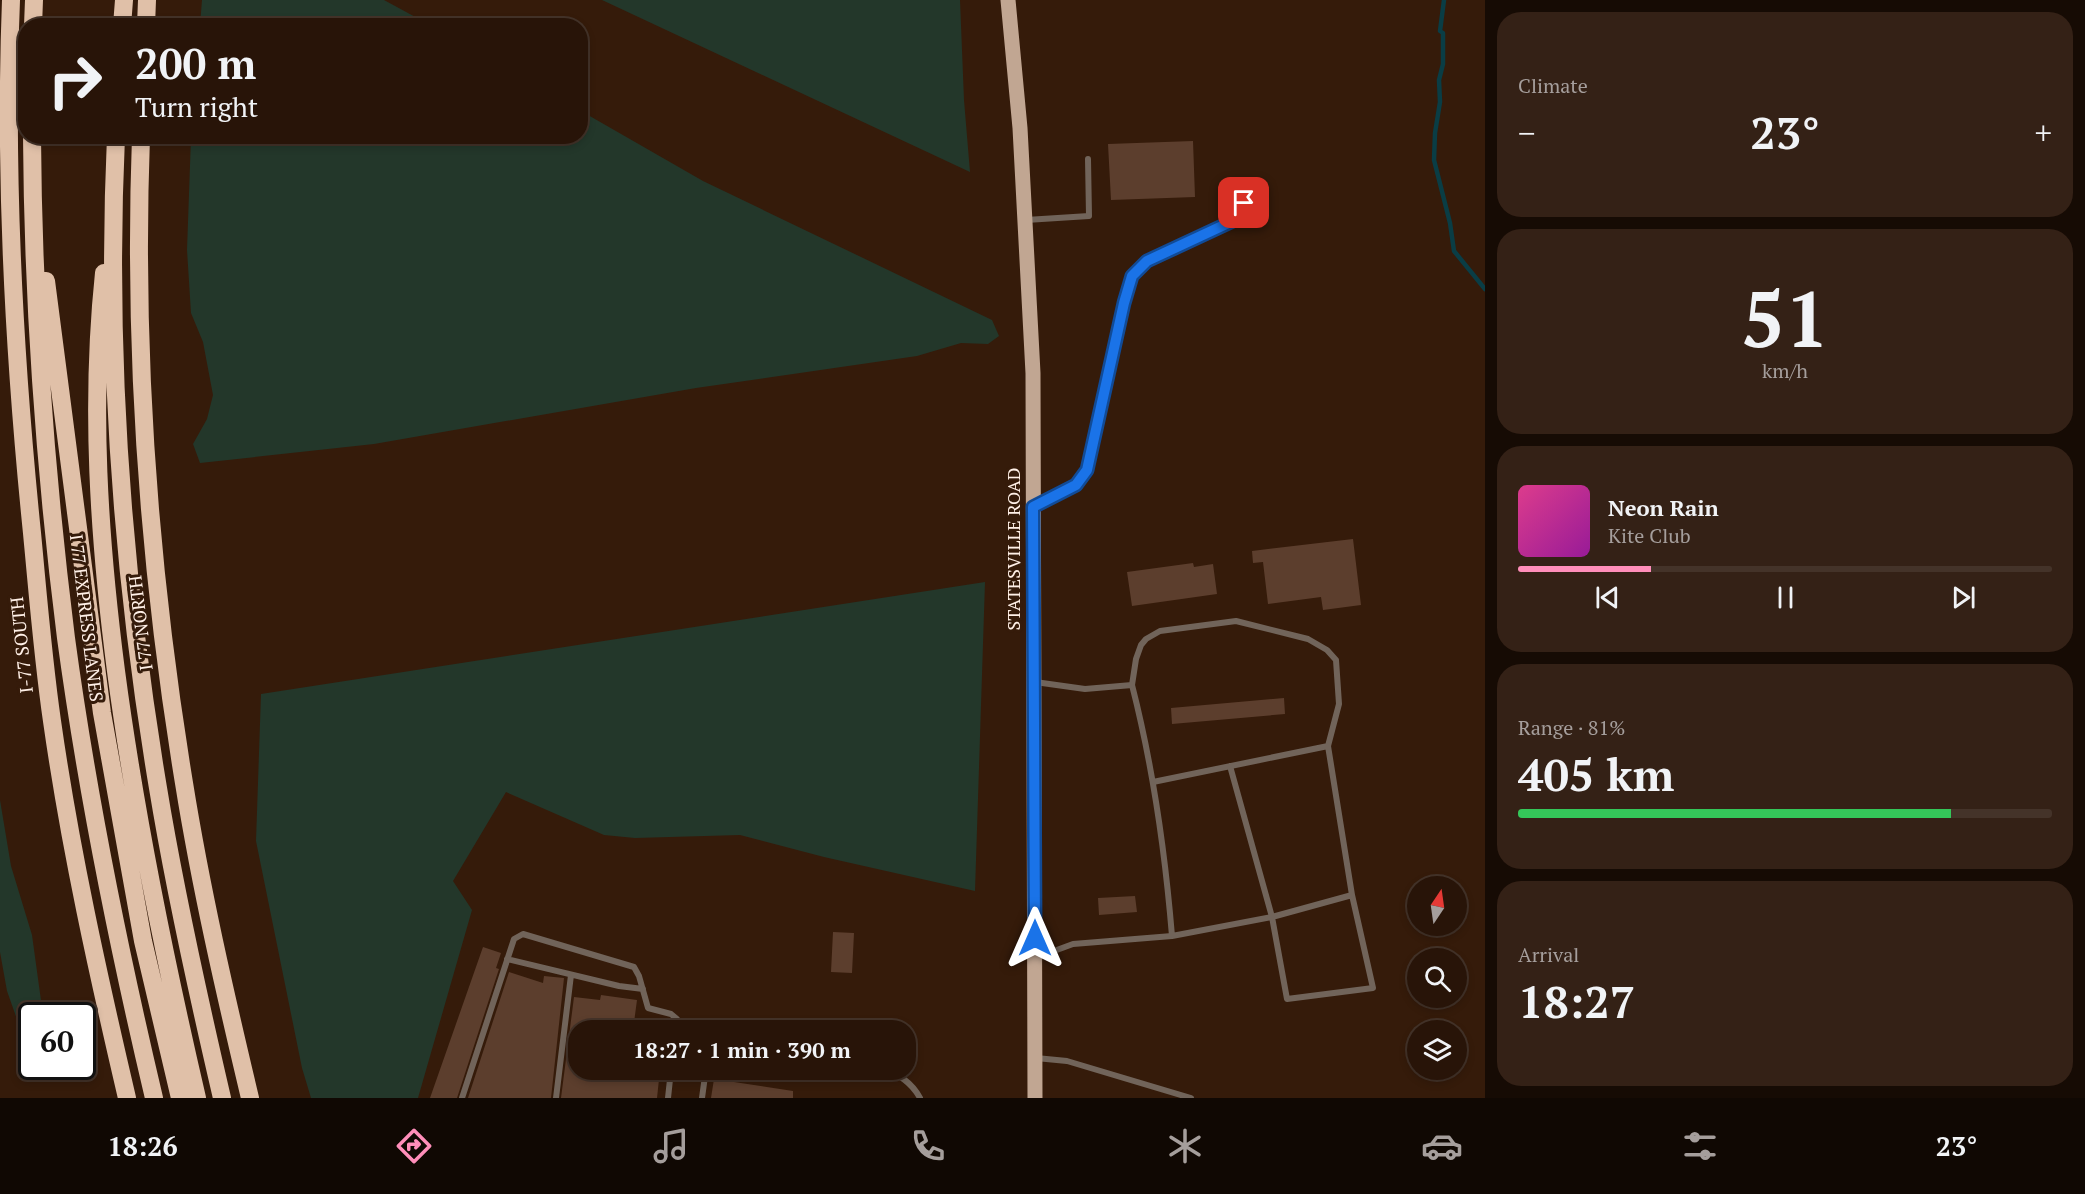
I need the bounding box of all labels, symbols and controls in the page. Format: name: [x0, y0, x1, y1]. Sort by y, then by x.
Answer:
text: 200 m: [135, 35, 256, 91]
icon: right: [36, 42, 114, 120]
text: Climate: [1518, 72, 1588, 99]
text: Turn right: [135, 89, 258, 125]
text: 23°: [1750, 102, 1820, 162]
text: −: [1518, 111, 1536, 154]
text: +: [2034, 111, 2052, 154]
pin: [1218, 177, 1269, 228]
icon: arrive: [1227, 186, 1260, 219]
text: 51: [1741, 266, 1829, 369]
text: km/h: [1762, 357, 1808, 384]
street label: STATESVILLE ROAD: [1001, 468, 1025, 631]
text: Neon Rain: [1608, 493, 1719, 522]
text: Kite Club: [1608, 522, 1691, 549]
street label: I 77 EXPRESS LANES: [65, 533, 109, 703]
street label: I 77 NORTH: [122, 574, 158, 672]
icon: previous: [1591, 581, 1624, 614]
icon: pause: [1769, 581, 1802, 614]
icon: next: [1947, 581, 1980, 614]
street label: I-77 SOUTH: [4, 596, 38, 695]
text: Range · 81%: [1518, 714, 1625, 741]
text: 405 km: [1518, 744, 1674, 804]
north arrow: [1407, 876, 1467, 936]
map controls: [1407, 876, 1467, 1080]
position arrow: [1003, 906, 1067, 970]
text: Arrival: [1518, 941, 1579, 968]
button: search: [1407, 948, 1467, 1008]
text: 18:27: [1518, 971, 1635, 1031]
speed limit sign: 60: [18, 1002, 96, 1080]
button: layers: [1407, 1020, 1467, 1080]
text: 18:27 · 1 min · 390 m: [633, 1035, 851, 1064]
icon: directions: [393, 1125, 435, 1167]
icon: music: [650, 1125, 692, 1167]
icon: phone: [907, 1125, 949, 1167]
icon: climate: [1164, 1125, 1206, 1167]
icon: car: [1421, 1125, 1463, 1167]
icon: filters: [1679, 1125, 1721, 1167]
text: 18:26: [108, 1128, 178, 1164]
text: 23°: [1936, 1128, 1977, 1164]

